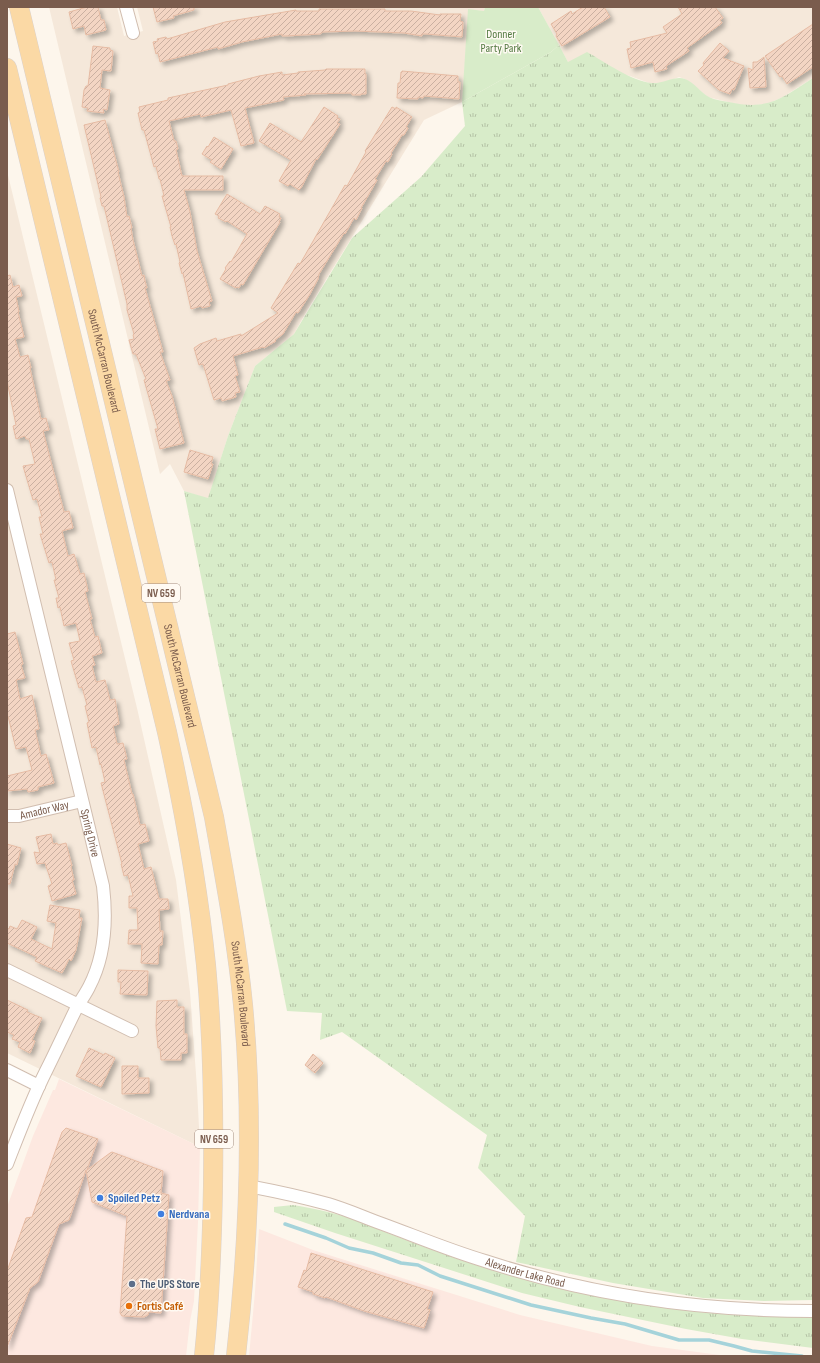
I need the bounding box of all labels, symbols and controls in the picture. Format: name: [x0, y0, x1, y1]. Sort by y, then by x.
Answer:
park label: Donner Party Park: [481, 27, 522, 56]
street label: South McCarran Boulevard: [84, 308, 123, 414]
road number: NV 659: [142, 584, 180, 602]
street label: South McCarran Boulevard: [160, 623, 199, 729]
street label: Amador Way: [17, 797, 71, 824]
street label: Spring Drive: [77, 808, 103, 859]
street label: South McCarran Boulevard: [227, 940, 253, 1047]
road number: NV 659: [195, 1130, 233, 1148]
place label: Spoiled Petz: [108, 1191, 161, 1206]
marker: Spoiled Petz: [95, 1193, 105, 1203]
place label: Nerdvana: [169, 1207, 209, 1222]
marker: Nerdvana: [156, 1209, 166, 1219]
street label: Alexander Lake Road: [483, 1254, 566, 1291]
place label: The UPS Store: [140, 1277, 200, 1292]
marker: The UPS Store: [127, 1279, 137, 1289]
place label: Fortis Café: [137, 1299, 183, 1314]
marker: Fortis Café: [124, 1301, 134, 1311]

